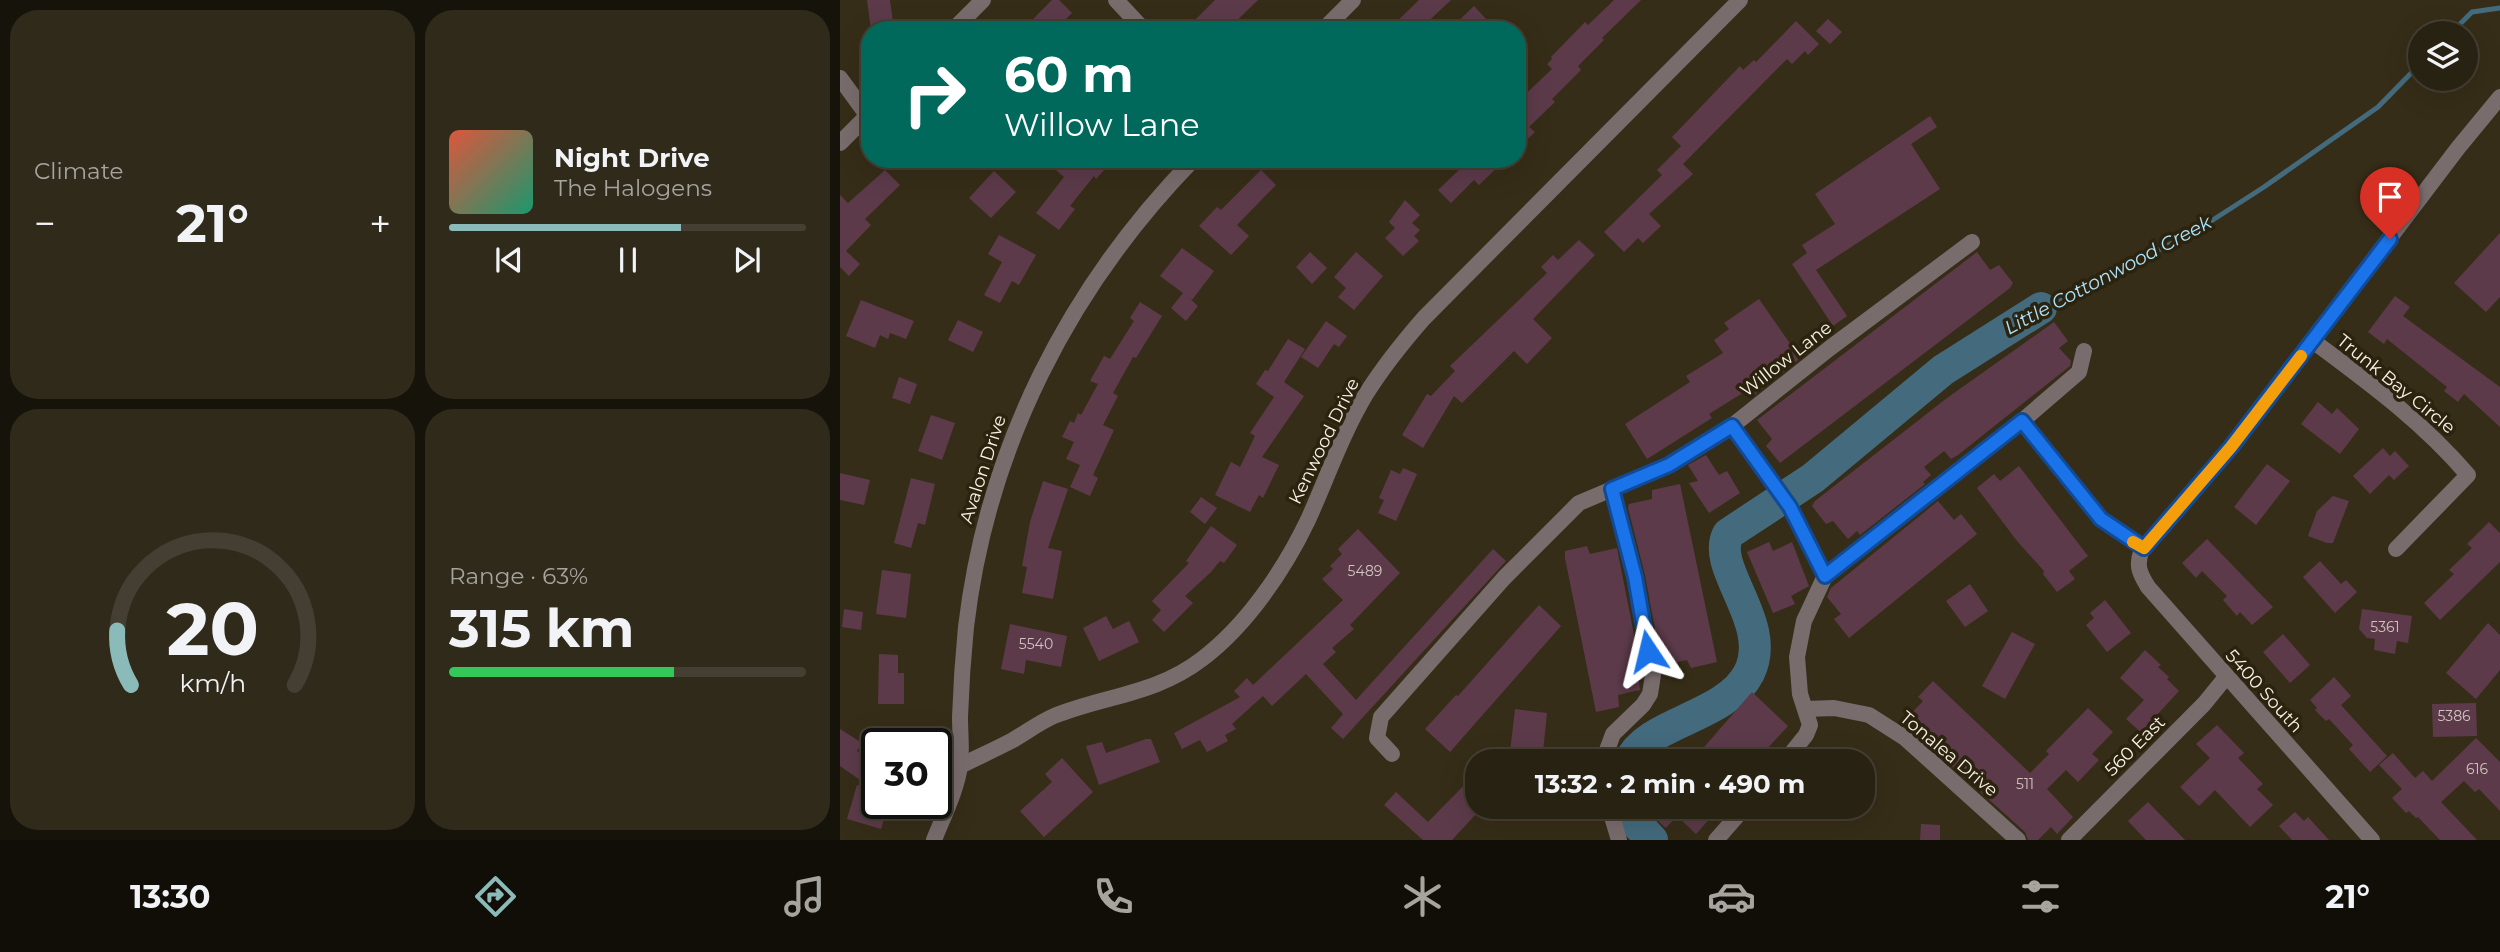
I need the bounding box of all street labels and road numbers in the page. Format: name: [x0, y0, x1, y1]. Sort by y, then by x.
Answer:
street label: Willow Lane: [1736, 316, 1836, 402]
street label: Trunk Bay Circle: [2332, 330, 2460, 438]
street label: Kenwood Drive: [1284, 374, 1364, 508]
street label: Avalon Drive: [955, 412, 1011, 526]
street label: 5400 South: [2221, 645, 2307, 737]
street label: Tonalea Drive: [1895, 707, 2003, 802]
street label: 560 East: [2100, 711, 2170, 781]

